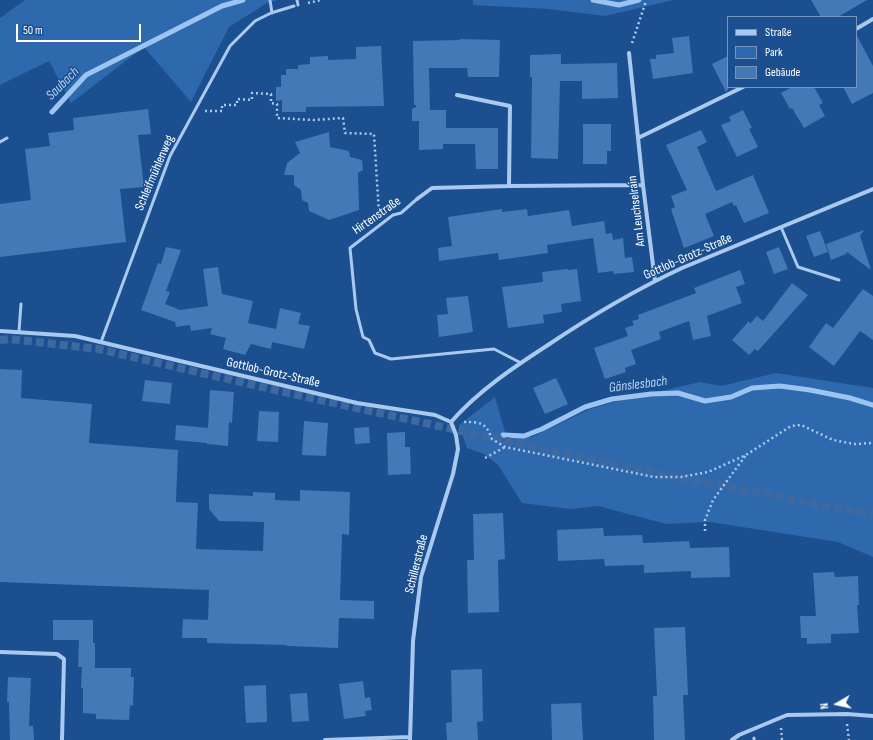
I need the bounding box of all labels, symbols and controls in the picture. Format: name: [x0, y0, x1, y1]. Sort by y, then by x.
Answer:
scale bar: [18, 16, 143, 42]
legend: [727, 16, 857, 88]
text: 50 m: [23, 23, 43, 38]
text: Straße: [765, 25, 792, 40]
text: Park: [765, 45, 783, 60]
water label: Saubach: [43, 64, 83, 104]
text: Gebäude: [765, 65, 800, 80]
street label: Schleifmühlenweg: [132, 133, 178, 213]
street label: Am Leuchselrain: [625, 175, 649, 247]
street label: Hirtenstraße: [350, 194, 404, 238]
street label: Gottlob-Grotz-Straße: [641, 230, 735, 284]
street label: Gottlob-Grotz-Straße: [225, 355, 321, 391]
water label: Gänslesbach: [608, 373, 668, 397]
street label: Schillerstraße: [402, 533, 432, 595]
north arrow: [817, 684, 857, 724]
text: N: [818, 702, 832, 710]

